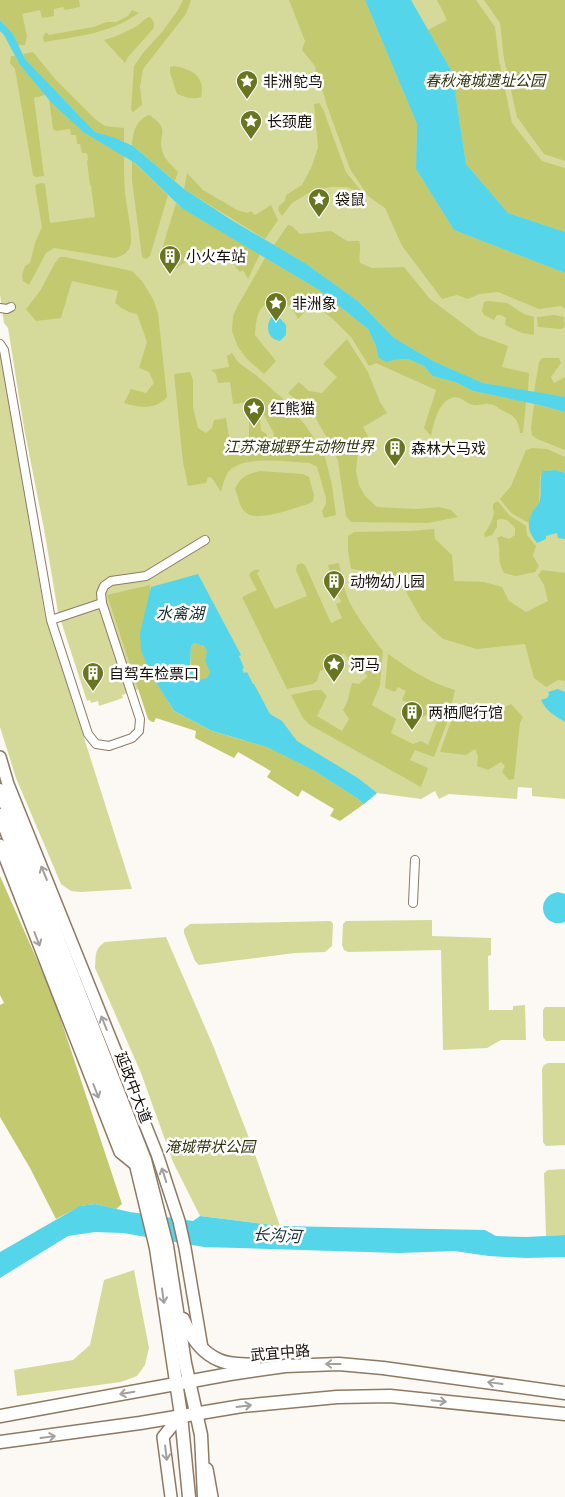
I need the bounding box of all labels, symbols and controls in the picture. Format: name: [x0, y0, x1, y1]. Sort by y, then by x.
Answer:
place icon: 非洲鸵鸟: [235, 69, 259, 100]
park label: 春秋淹城遗址公园: [425, 70, 547, 90]
place label: 非洲鸵鸟: [263, 71, 323, 91]
place icon: 长颈鹿: [239, 109, 263, 140]
place label: 长颈鹿: [267, 111, 312, 131]
place icon: 袋鼠: [307, 187, 331, 218]
place label: 袋鼠: [335, 189, 365, 209]
building icon: 小火车站: [158, 244, 182, 275]
place label: 小火车站: [186, 246, 246, 266]
place icon: 非洲象: [264, 291, 288, 322]
place label: 非洲象: [292, 293, 337, 313]
place icon: 红熊猫: [242, 396, 266, 427]
place label: 红熊猫: [270, 398, 315, 418]
park label: 江苏淹城野生动物世界: [224, 436, 375, 456]
building icon: 森林大马戏: [383, 436, 407, 467]
place label: 森林大马戏: [411, 438, 486, 458]
building icon: 动物幼儿园: [322, 569, 346, 600]
place label: 动物幼儿园: [350, 571, 425, 591]
water label: 水禽湖: [156, 602, 207, 624]
place icon: 河马: [322, 652, 346, 683]
place label: 河马: [350, 654, 380, 674]
building icon: 自驾车检票口: [81, 661, 105, 692]
place label: 自驾车检票口: [109, 663, 199, 683]
building icon: 两栖爬行馆: [400, 700, 424, 731]
place label: 两栖爬行馆: [428, 702, 503, 722]
one-way arrow: [39, 865, 48, 881]
one-way arrow: [33, 931, 42, 946]
one-way arrow: [99, 1016, 108, 1032]
street label: 延政中大道: [111, 1048, 157, 1126]
one-way arrow: [92, 1082, 101, 1098]
park label: 淹城带状公园: [165, 1136, 257, 1156]
one-way arrow: [158, 1167, 168, 1183]
water label: 长沟河: [252, 1223, 305, 1247]
one-way arrow: [158, 1288, 168, 1304]
street label: 武宜中路: [249, 1339, 311, 1365]
one-way arrow: [326, 1359, 342, 1369]
one-way arrow: [487, 1378, 503, 1388]
one-way arrow: [120, 1388, 136, 1398]
one-way arrow: [430, 1396, 446, 1406]
one-way arrow: [236, 1401, 252, 1411]
one-way arrow: [40, 1431, 56, 1441]
one-way arrow: [161, 1445, 171, 1461]

